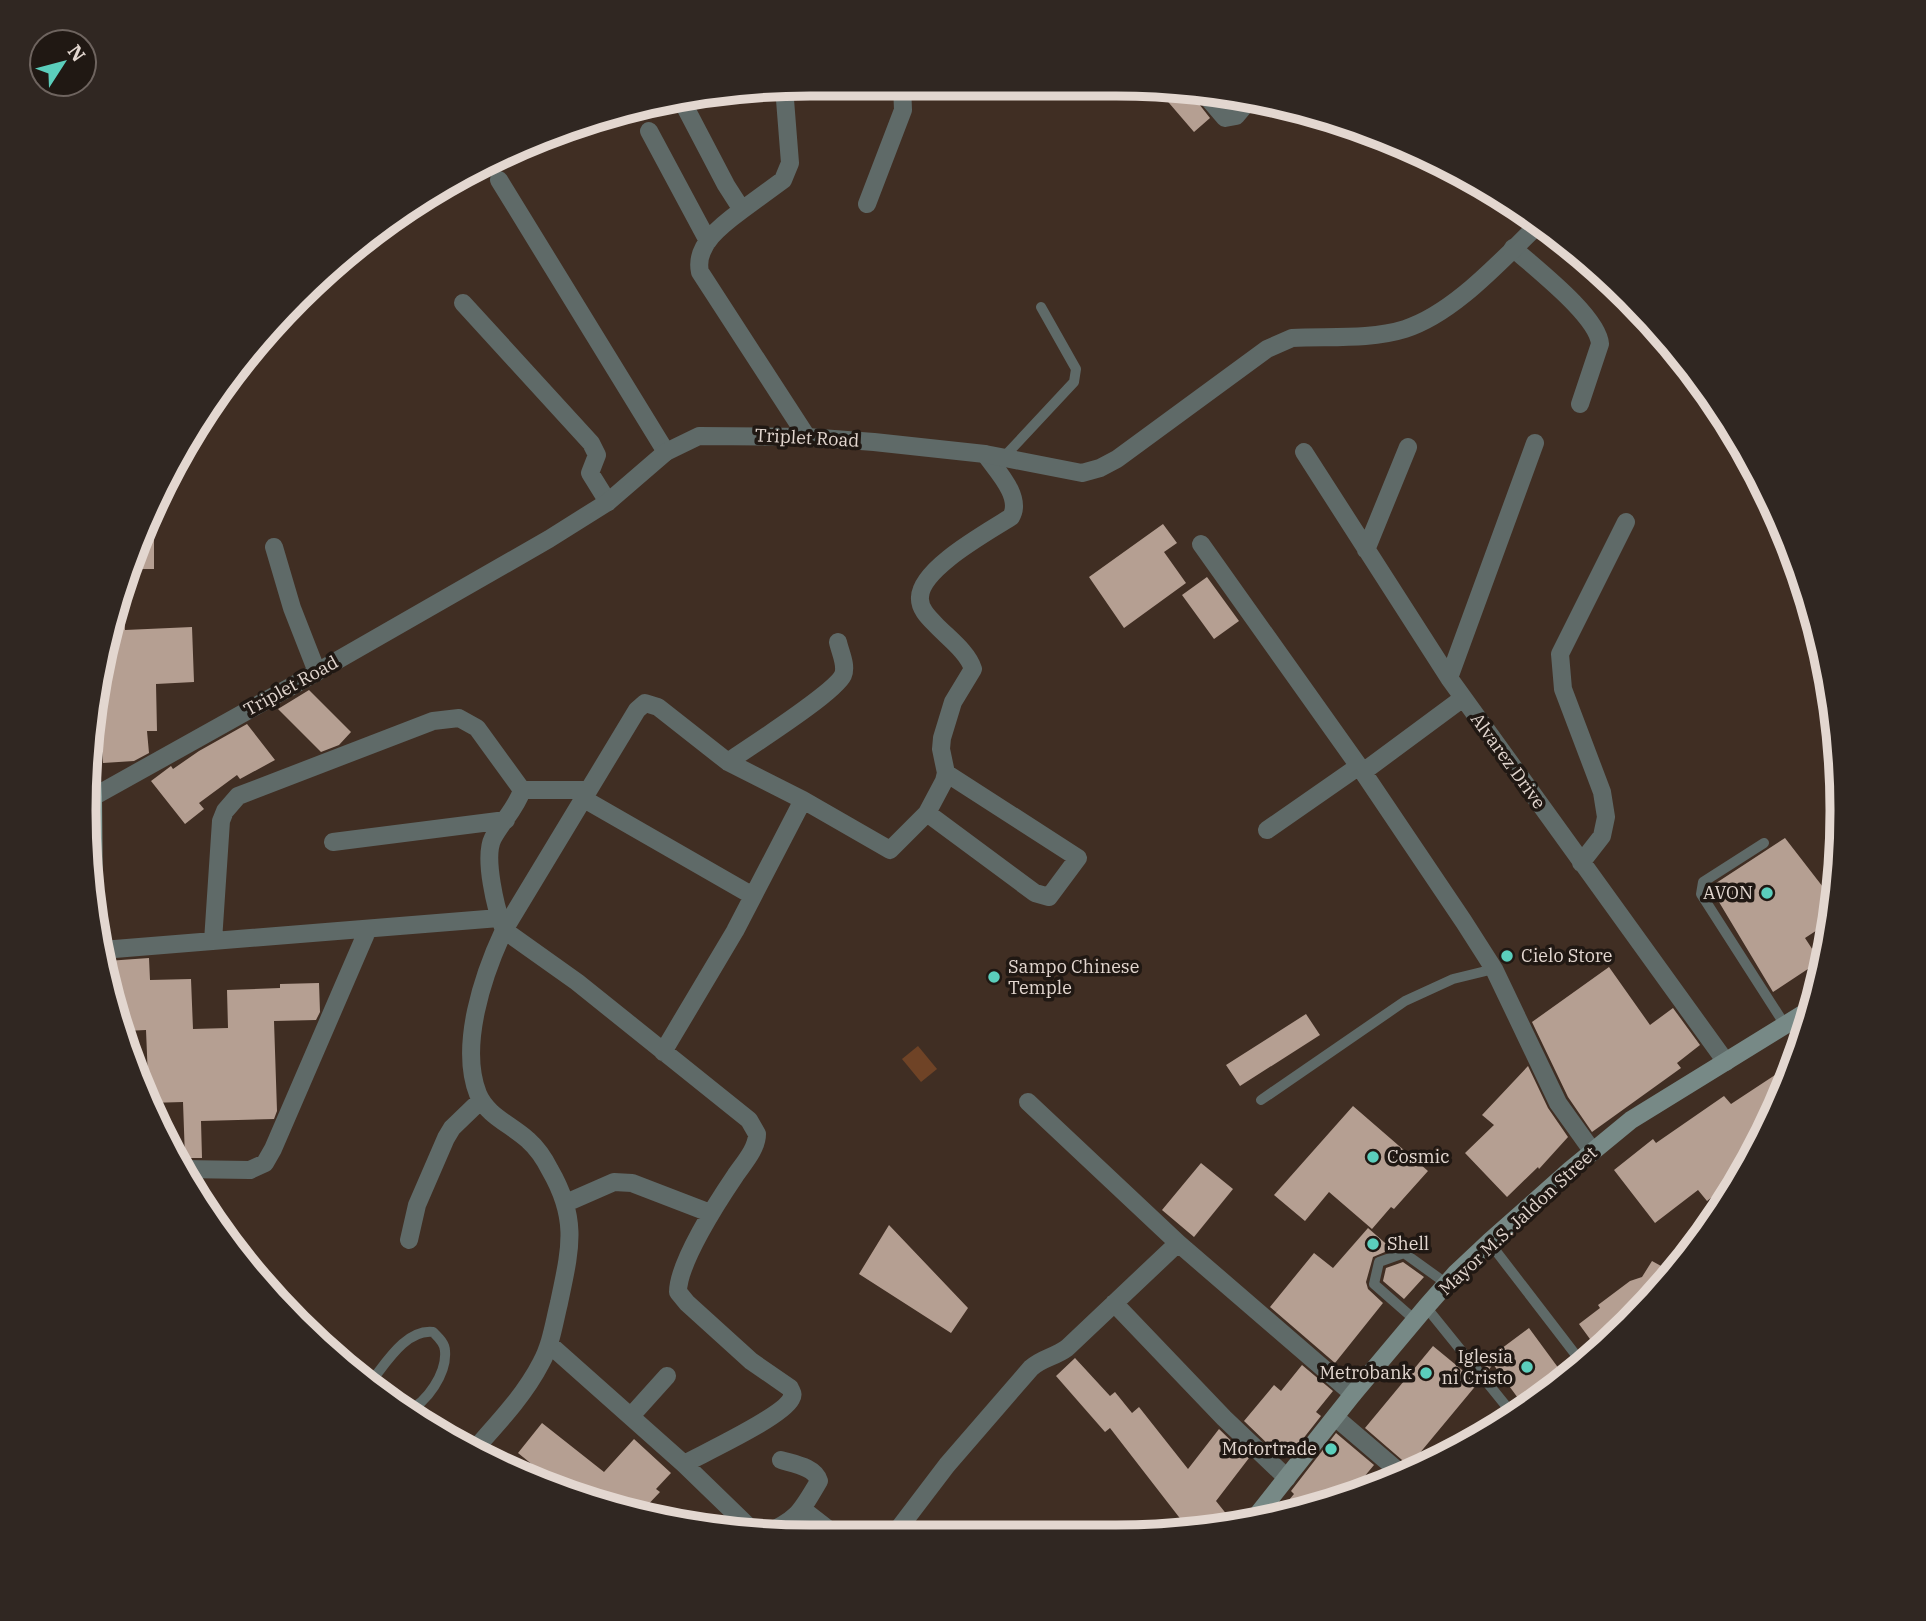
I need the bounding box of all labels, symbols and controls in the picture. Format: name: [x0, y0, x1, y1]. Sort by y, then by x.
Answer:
north arrow: [28, 28, 98, 98]
text: N: [63, 40, 91, 66]
street label: Triplet Road: [754, 423, 860, 452]
street label: Triplet Road: [239, 650, 342, 721]
street label: Alvarez Drive: [1466, 708, 1551, 813]
place label: AVON: [1703, 881, 1753, 904]
marker: AVON: [1759, 885, 1775, 901]
place label: Cielo Store: [1521, 944, 1612, 967]
marker: Cielo Store: [1499, 948, 1515, 964]
place label: Sampo Chinese Temple: [1008, 955, 1139, 999]
marker: Sampo Chinese Temple: [986, 969, 1002, 985]
street label: Mayor M.S. Jaldon Street: [1434, 1141, 1602, 1300]
place label: Cosmic: [1387, 1145, 1450, 1168]
marker: Cosmic: [1365, 1149, 1381, 1165]
place label: Shell: [1387, 1232, 1429, 1255]
marker: Shell: [1365, 1236, 1381, 1252]
place label: Iglesia ni Cristo: [1441, 1345, 1513, 1389]
marker: Iglesia ni Cristo: [1519, 1359, 1535, 1375]
place label: Metrobank: [1319, 1361, 1412, 1384]
marker: Metrobank: [1418, 1365, 1434, 1381]
place label: Motortrade: [1222, 1437, 1317, 1460]
marker: Motortrade: [1323, 1441, 1339, 1457]

